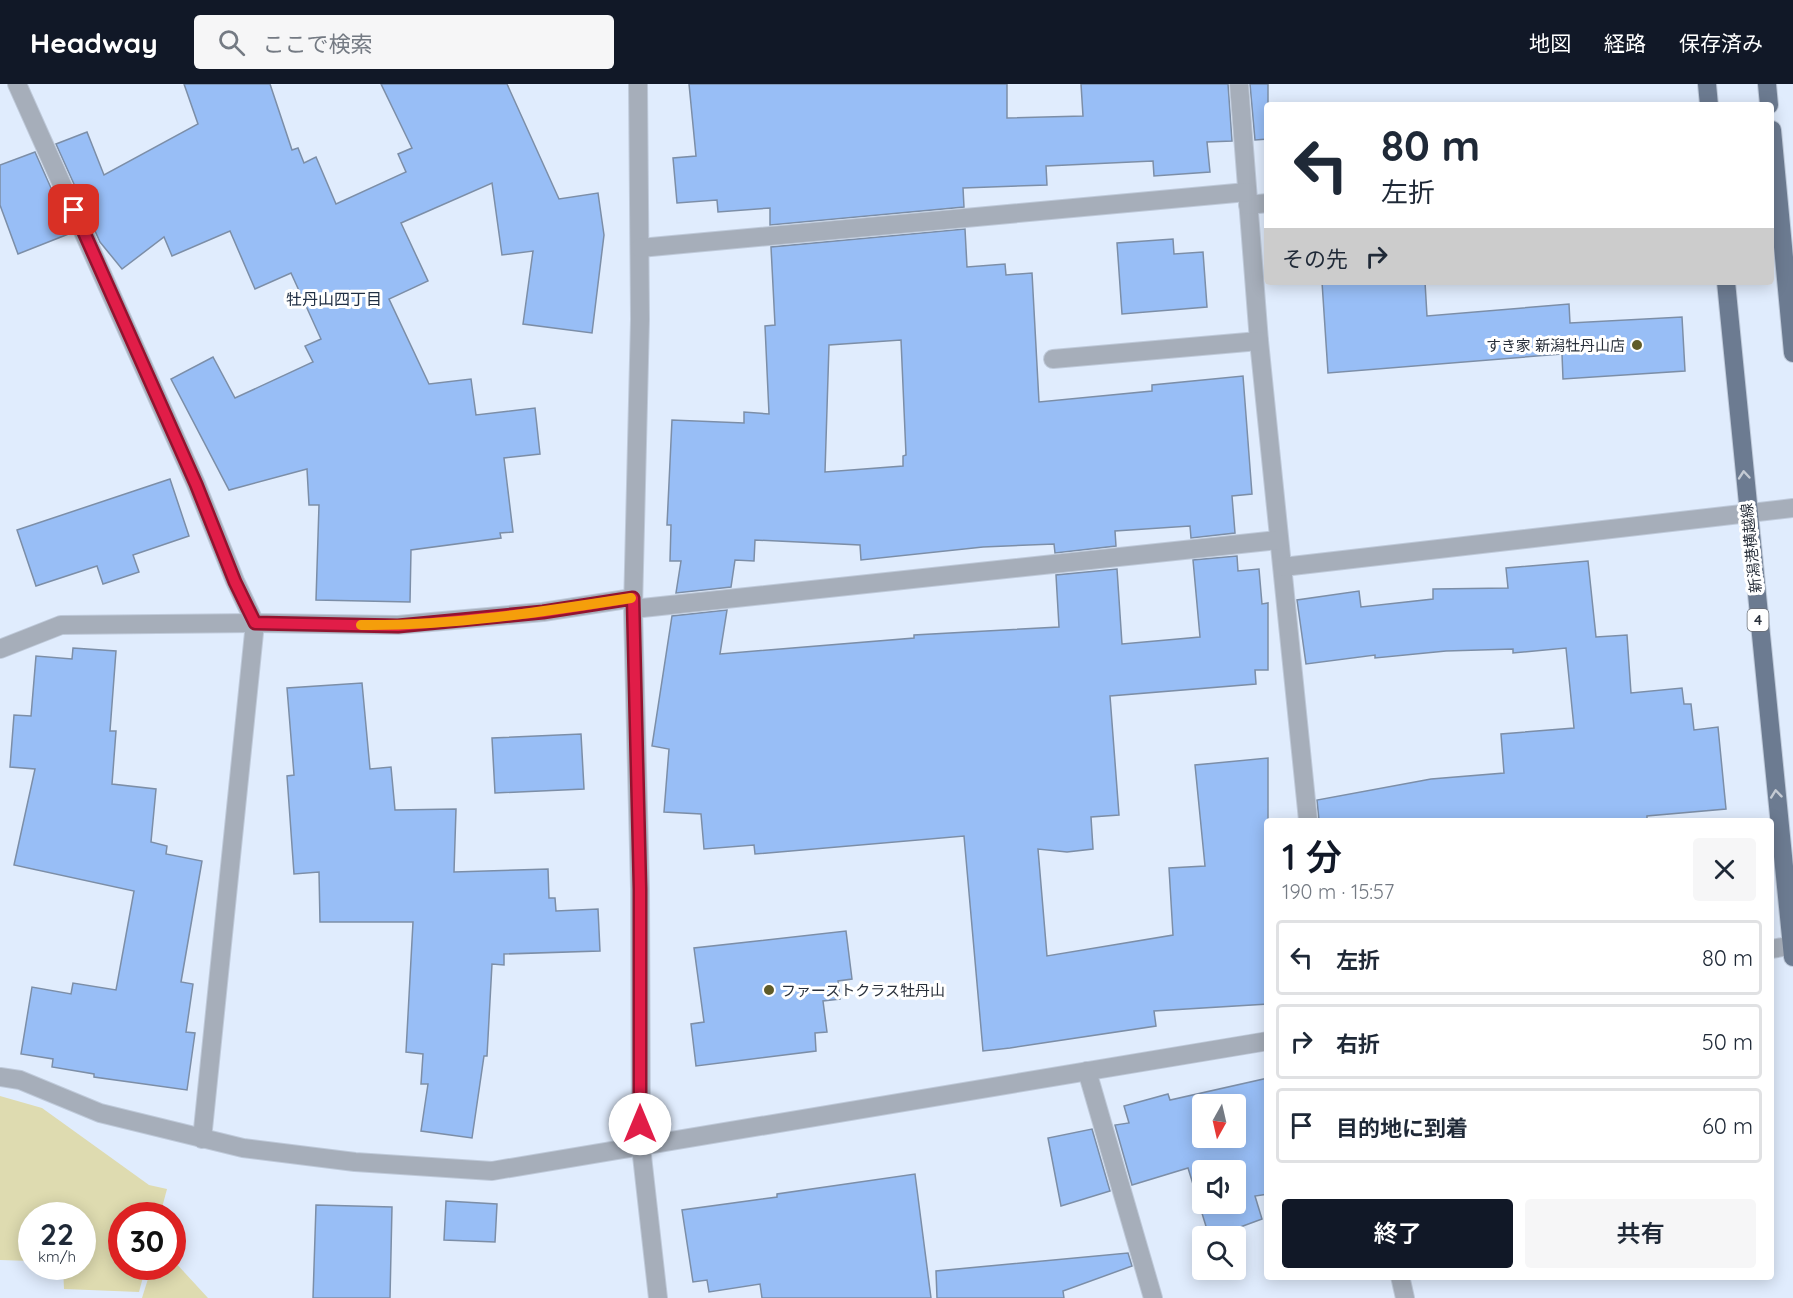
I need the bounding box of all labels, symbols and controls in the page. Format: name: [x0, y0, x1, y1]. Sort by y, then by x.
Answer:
search box: [194, 15, 614, 69]
text: Headway: [30, 25, 158, 60]
icon: search: [215, 26, 248, 59]
text: ここで検索: [263, 30, 373, 58]
text: 地図: [1529, 30, 1571, 56]
text: 経路: [1604, 30, 1646, 56]
text: 保存済み: [1679, 30, 1763, 56]
text: 80 m: [1381, 119, 1480, 172]
icon: left: [1282, 126, 1360, 204]
text: 左折: [1381, 175, 1435, 209]
pin: [48, 184, 99, 235]
icon: arrive: [57, 193, 90, 226]
icon: right: [1360, 240, 1393, 273]
text: その先: [1282, 245, 1348, 273]
district label: 牡丹山四丁目: [286, 289, 382, 309]
place label: すき家 新潟牡丹山店: [1486, 336, 1625, 355]
marker: すき家 新潟牡丹山店: [1630, 338, 1644, 352]
one-way arrow: [1738, 470, 1751, 479]
street label: 新潟港横越線: [1737, 502, 1765, 594]
road number: 4: [1748, 609, 1768, 631]
one-way arrow: [1770, 790, 1783, 799]
text: 1 分: [1282, 834, 1342, 879]
button: close: [1693, 838, 1756, 901]
text: 190 m · 15:57: [1282, 879, 1394, 904]
icon: left: [1285, 941, 1318, 974]
text: 80 m: [1702, 944, 1753, 972]
text: 左折: [1336, 946, 1380, 974]
place label: ファーストクラス牡丹山: [781, 981, 945, 1000]
marker: ファーストクラス牡丹山: [762, 983, 776, 997]
icon: right: [1285, 1025, 1318, 1058]
text: 50 m: [1702, 1028, 1753, 1056]
text: 右折: [1336, 1030, 1380, 1058]
position arrow: [608, 1092, 672, 1156]
north arrow: [1192, 1094, 1246, 1148]
map controls: [1192, 1094, 1246, 1280]
icon: arrive: [1285, 1109, 1318, 1142]
text: 60 m: [1702, 1112, 1753, 1140]
text: 目的地に到着: [1336, 1114, 1468, 1142]
button: sound: [1192, 1160, 1246, 1214]
button: 終了: [1282, 1199, 1513, 1268]
button: 共有: [1525, 1199, 1756, 1268]
speed limit sign: 30: [108, 1202, 186, 1280]
text: 22: [40, 1215, 74, 1253]
button: search: [1192, 1226, 1246, 1280]
text: km/h: [38, 1247, 76, 1266]

